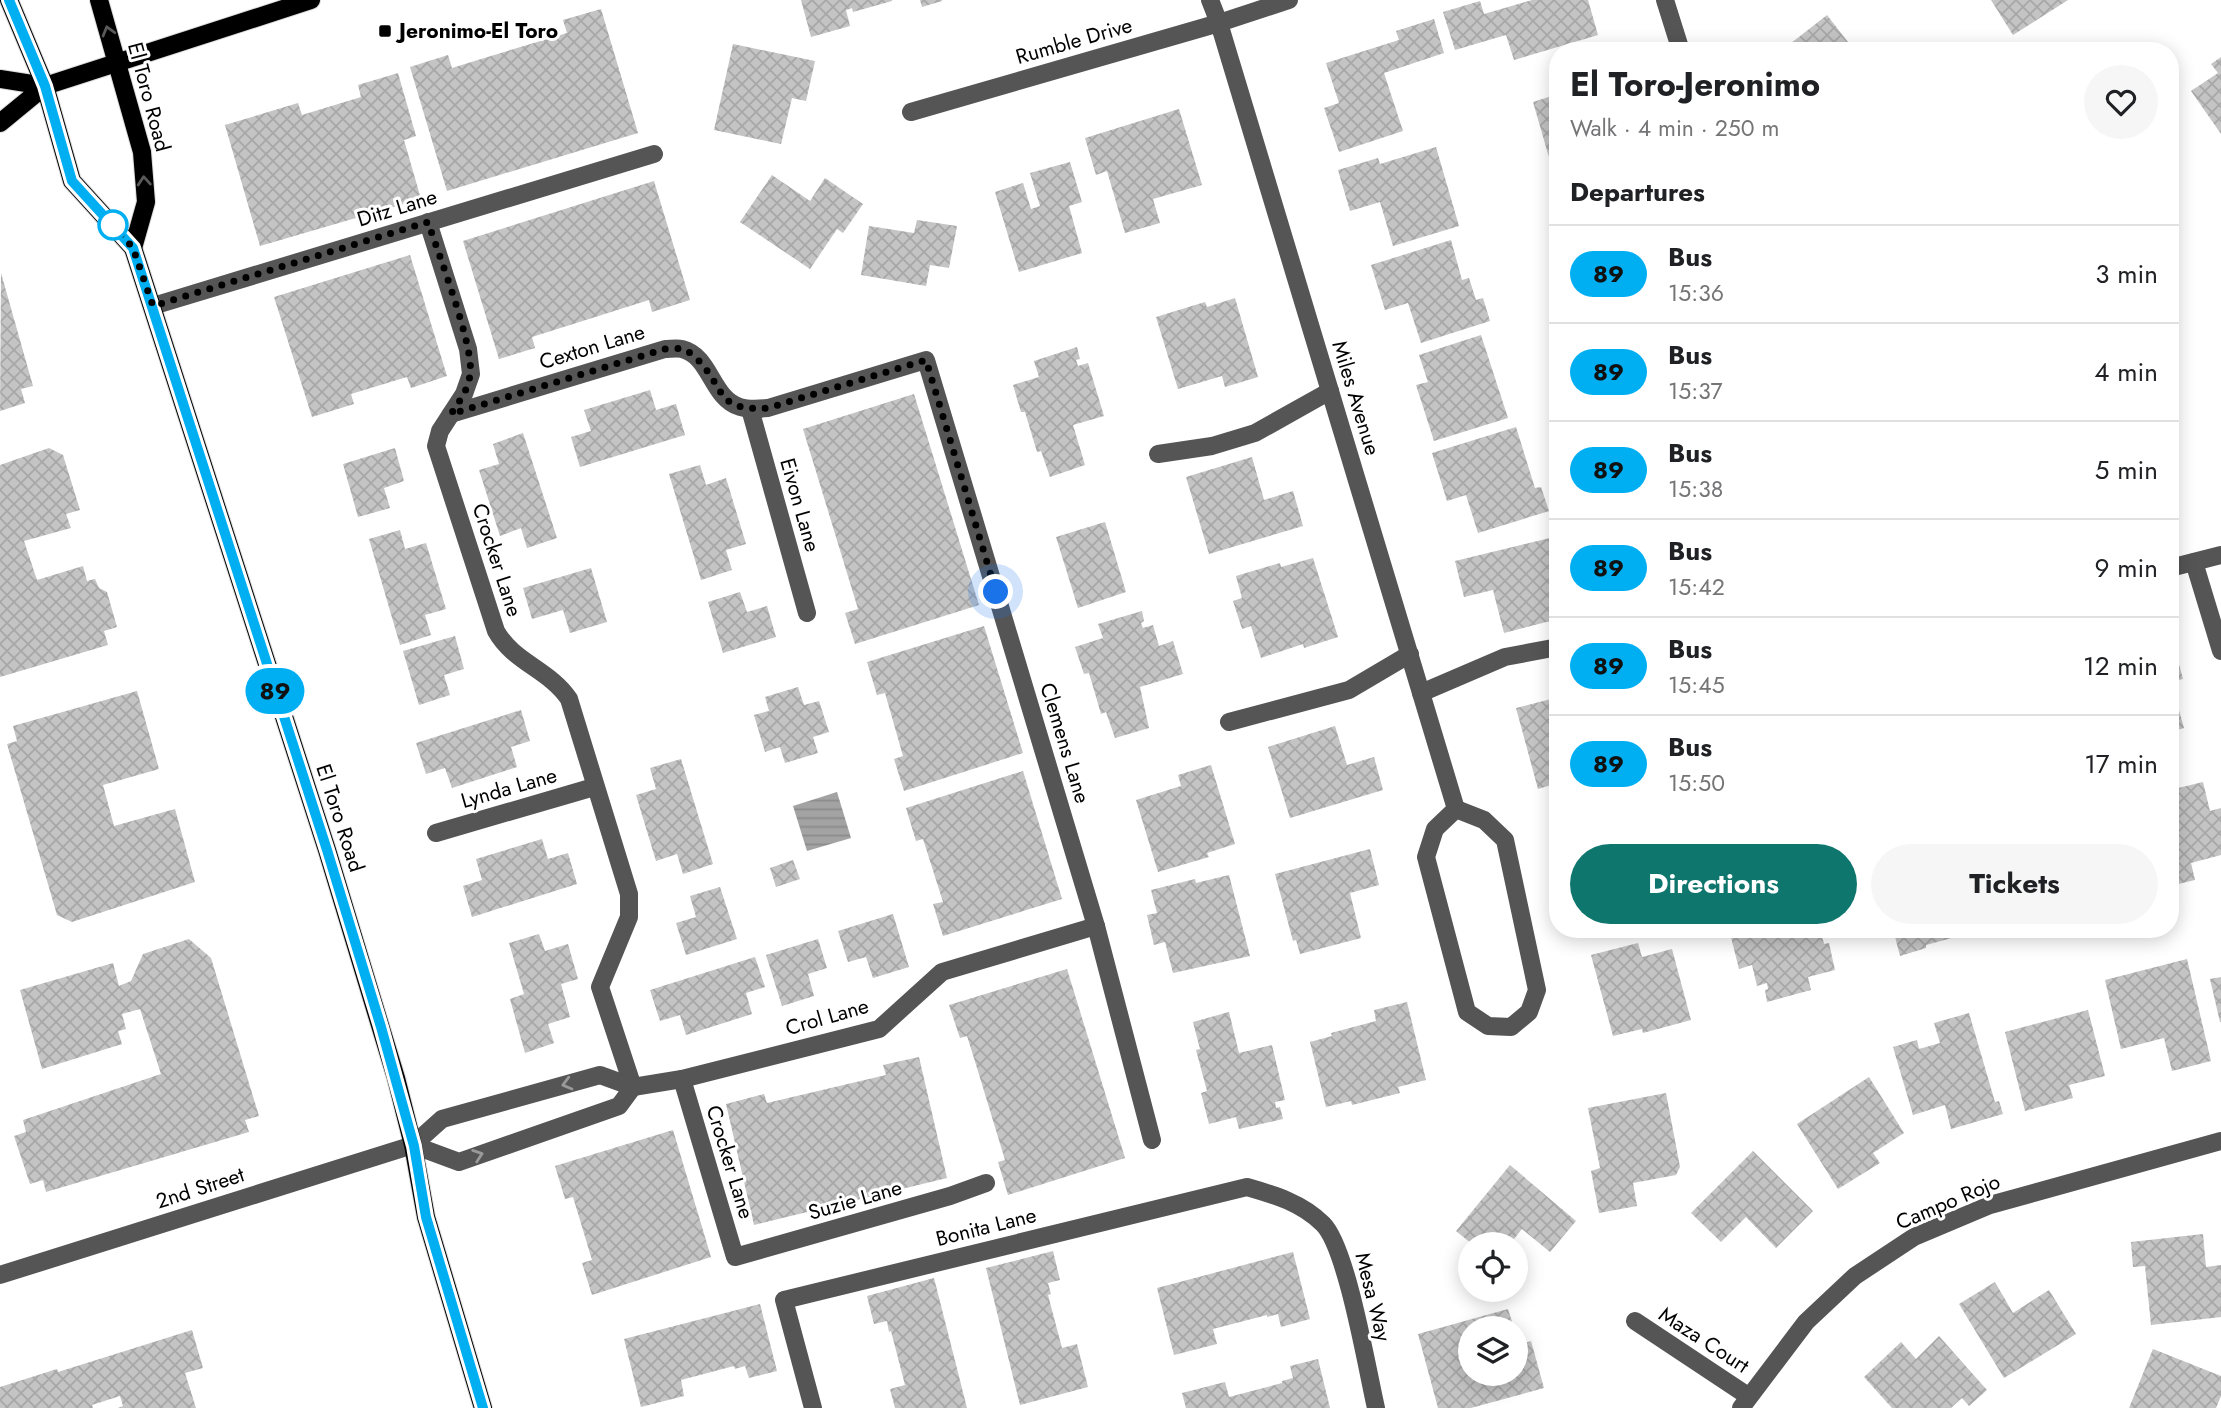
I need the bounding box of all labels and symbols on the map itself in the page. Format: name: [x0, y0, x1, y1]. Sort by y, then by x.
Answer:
street label: Rumble Drive: [1012, 10, 1136, 72]
place label: Jeronimo-El Toro: [395, 16, 558, 46]
marker: Jeronimo-El Toro: [377, 23, 393, 39]
one-way arrow: [102, 26, 116, 38]
street label: El Toro Road: [120, 39, 178, 155]
one-way arrow: [137, 175, 152, 186]
street label: Ditz Lane: [353, 182, 441, 234]
unlabelled marker: [98, 210, 128, 240]
street label: Cexton Lane: [536, 317, 649, 377]
street label: Miles Avenue: [1324, 337, 1388, 459]
street label: Eivon Lane: [772, 455, 828, 556]
street label: Crocker Lane: [465, 500, 529, 621]
your location: [978, 574, 1013, 609]
line badge: 89: [244, 668, 306, 714]
street label: Clemens Lane: [1032, 679, 1098, 807]
street label: El Toro Road: [308, 760, 372, 876]
street label: Lynda Lane: [458, 760, 561, 816]
street label: Crol Lane: [782, 991, 872, 1043]
one-way arrow: [562, 1076, 574, 1090]
street label: Crocker Lane: [698, 1101, 762, 1223]
one-way arrow: [471, 1149, 483, 1163]
street label: 2nd Street: [152, 1160, 248, 1216]
street label: Campo Rojo: [1891, 1167, 2005, 1237]
street label: Suzie Lane: [805, 1172, 906, 1228]
street label: Bonita Lane: [933, 1200, 1040, 1254]
street label: Mesa Way: [1347, 1249, 1399, 1345]
street label: Maza Court: [1653, 1300, 1755, 1380]

